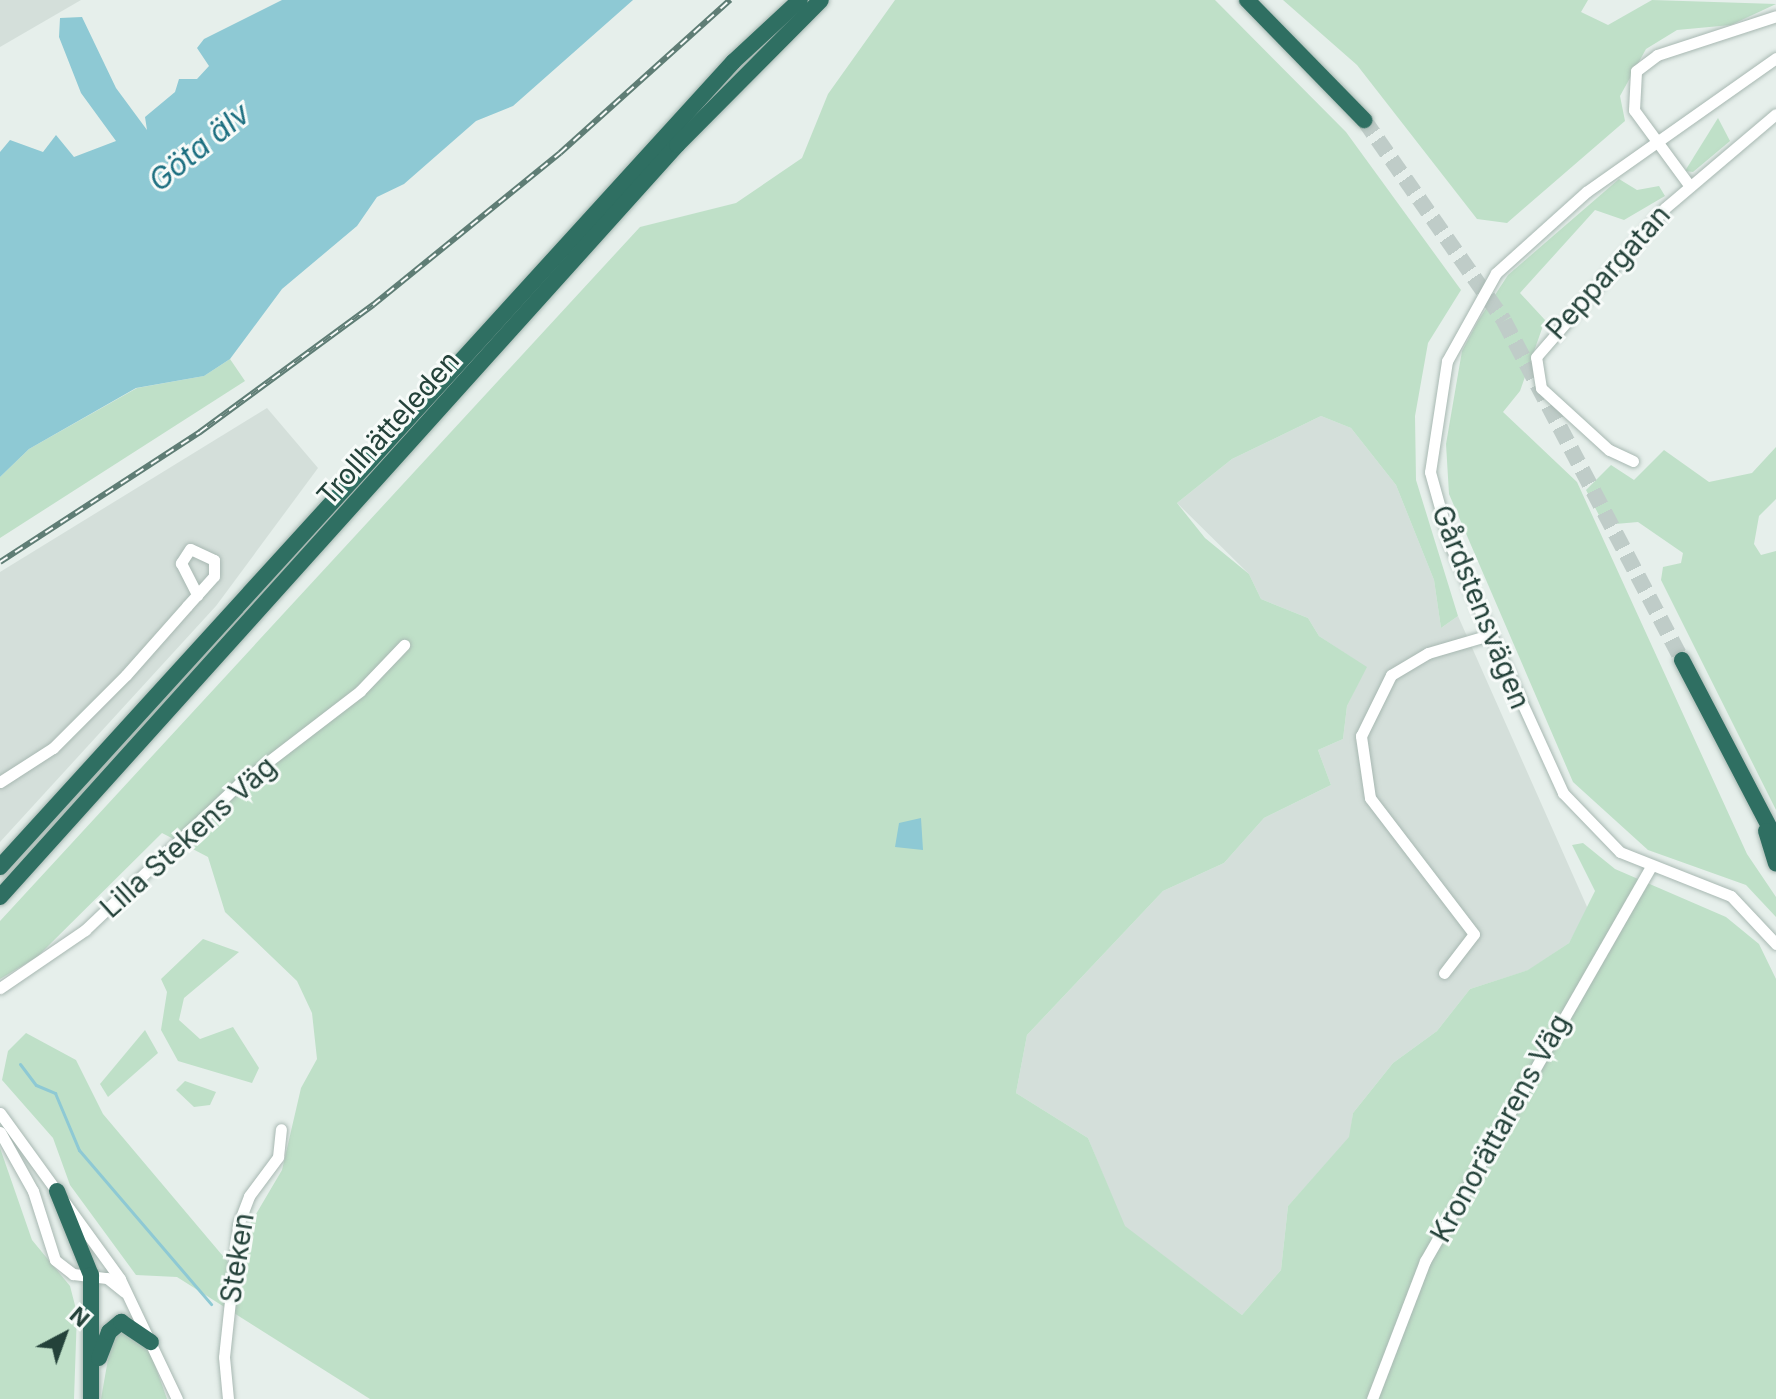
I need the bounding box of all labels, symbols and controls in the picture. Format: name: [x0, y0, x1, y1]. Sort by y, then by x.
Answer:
water label: Göta älv: [141, 95, 257, 199]
street label: Peppargatan: [1539, 198, 1677, 346]
street label: Trollhätteleden: [310, 344, 466, 512]
street label: Gårdstensvägen: [1425, 500, 1537, 714]
street label: Lilla Stekens Väg: [93, 749, 283, 925]
street label: Kronorättarens Väg: [1423, 1008, 1577, 1248]
street label: Steken: [213, 1211, 261, 1305]
north arrow: [24, 1295, 104, 1375]
text: N: [65, 1302, 95, 1332]

